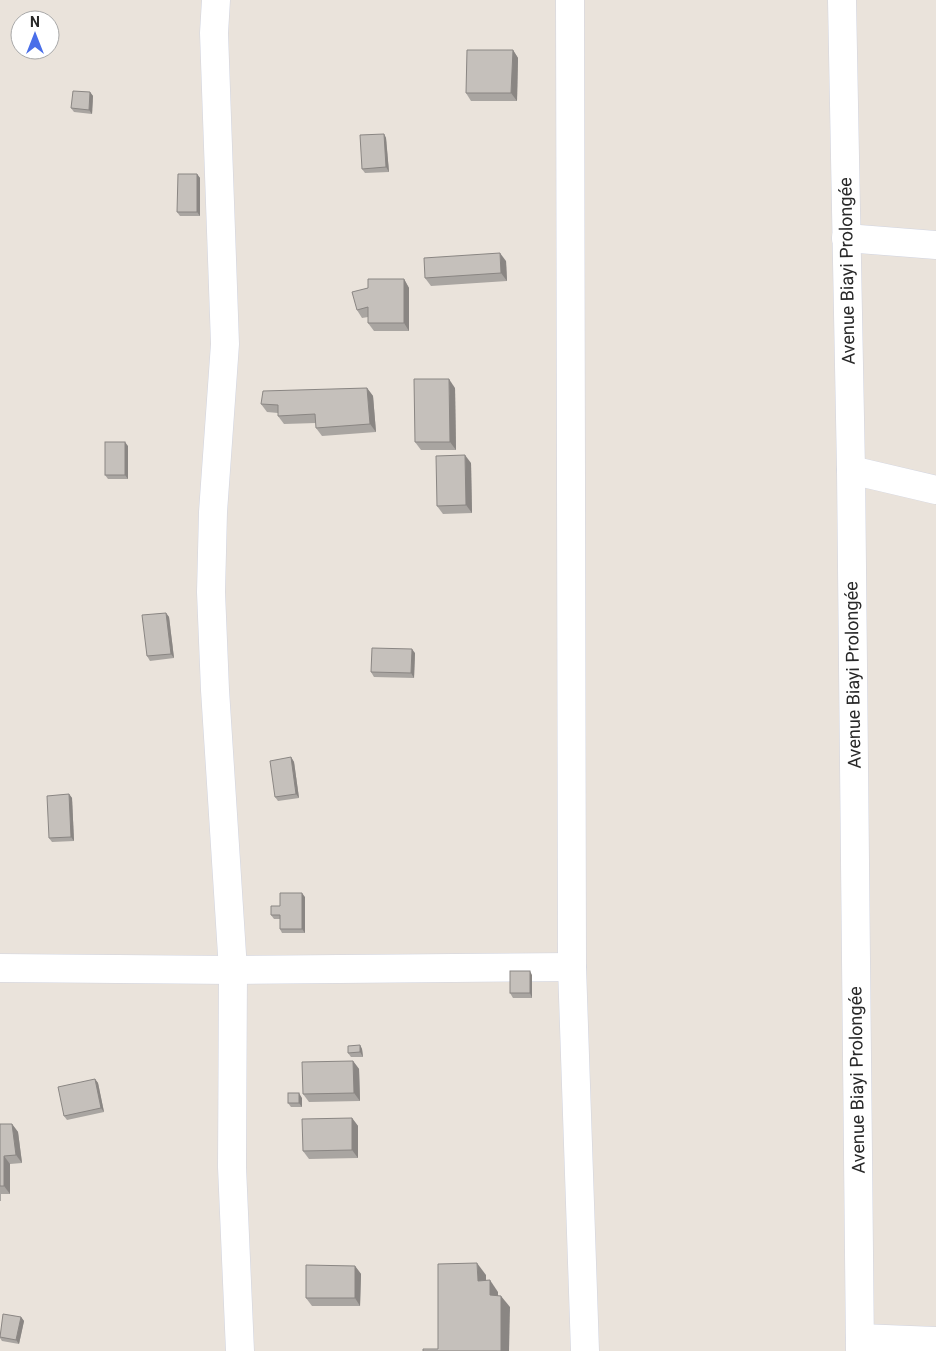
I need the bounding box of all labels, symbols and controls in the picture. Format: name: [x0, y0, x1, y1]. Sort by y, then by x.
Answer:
north arrow: [10, 10, 60, 60]
text: N: [30, 14, 40, 30]
street label: Avenue Biayi Prolongée: [834, 177, 859, 365]
street label: Avenue Biayi Prolongée: [840, 581, 865, 769]
street label: Avenue Biayi Prolongée: [844, 986, 869, 1174]

